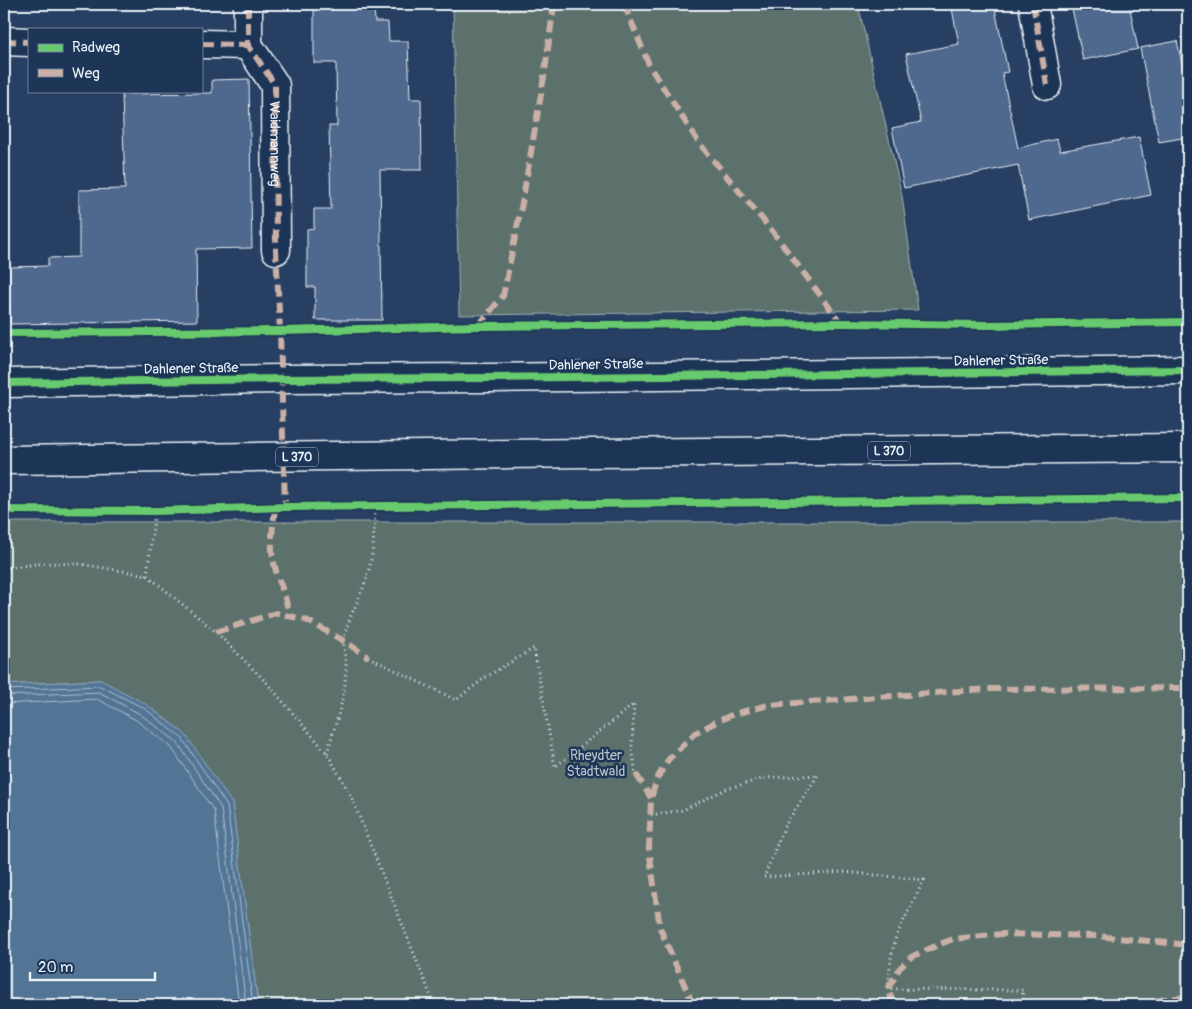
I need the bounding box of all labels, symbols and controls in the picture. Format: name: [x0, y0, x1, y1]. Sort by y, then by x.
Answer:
legend: [28, 28, 202, 92]
text: Radweg: [72, 38, 120, 57]
text: Weg: [72, 64, 100, 83]
street label: Waidmannweg: [266, 101, 284, 187]
street label: Dahlener Straße: [954, 351, 1049, 370]
street label: Dahlener Straße: [549, 355, 644, 374]
street label: Dahlener Straße: [144, 359, 239, 378]
road number: L 370: [868, 442, 910, 461]
road number: L 370: [276, 448, 318, 467]
park label: Rheydter Stadtwald: [567, 747, 626, 780]
scale bar: [30, 949, 155, 981]
text: 20 m: [38, 958, 73, 977]

